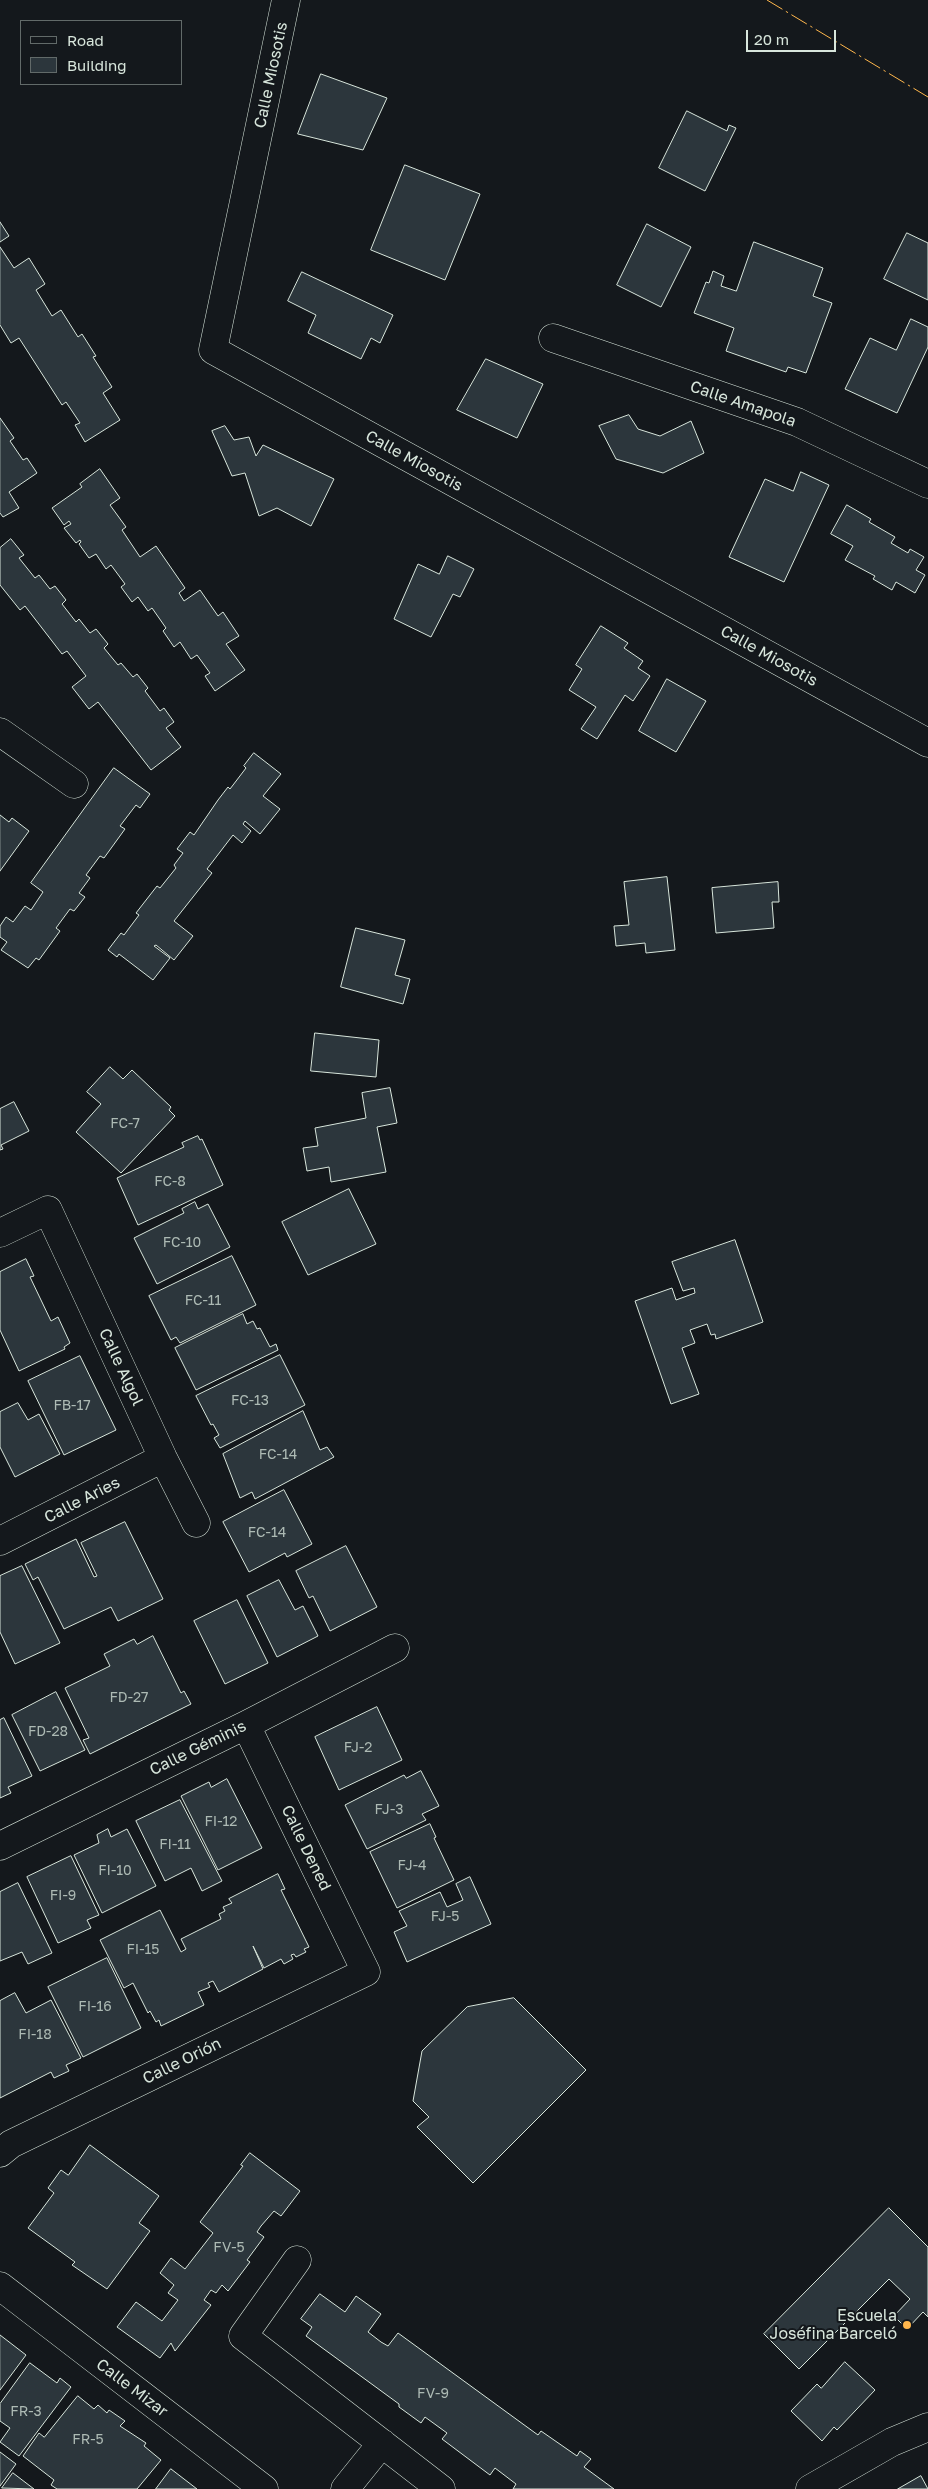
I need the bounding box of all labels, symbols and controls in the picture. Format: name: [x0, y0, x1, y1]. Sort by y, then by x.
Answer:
legend: [20, 20, 182, 85]
street label: Calle Miosotis: [250, 20, 292, 130]
scale bar: [748, 20, 838, 52]
text: 20 m: [754, 30, 789, 48]
text: Road: [67, 31, 104, 49]
text: Building: [67, 56, 127, 74]
street label: Calle Amapola: [687, 377, 799, 431]
street label: Calle Miosotis: [362, 426, 466, 496]
street label: Calle Miosotis: [717, 621, 821, 691]
house number: FC-7: [110, 1116, 140, 1132]
house number: FC-8: [154, 1174, 186, 1190]
house number: FC-10: [163, 1235, 201, 1251]
house number: FC-11: [185, 1293, 221, 1309]
street label: Calle Algol: [95, 1325, 147, 1409]
house number: FC-13: [231, 1393, 269, 1409]
house number: FB-17: [53, 1398, 91, 1414]
house number: FC-14: [259, 1447, 297, 1463]
street label: Calle Aries: [41, 1473, 123, 1527]
house number: FC-14: [248, 1525, 286, 1541]
house number: FD-27: [110, 1690, 148, 1706]
street label: Calle Géminis: [147, 1716, 249, 1780]
house number: FD-28: [28, 1724, 68, 1740]
house number: FJ-2: [344, 1740, 372, 1756]
street label: Calle Dened: [277, 1802, 335, 1894]
house number: FJ-3: [375, 1802, 403, 1818]
house number: FI-12: [205, 1814, 237, 1830]
house number: FI-11: [159, 1837, 191, 1853]
house number: FJ-4: [397, 1858, 427, 1874]
house number: FI-10: [98, 1863, 132, 1879]
house number: FI-9: [50, 1888, 76, 1904]
house number: FJ-5: [431, 1909, 459, 1925]
house number: FI-15: [127, 1942, 159, 1958]
house number: FI-16: [78, 1999, 112, 2015]
house number: FI-18: [18, 2027, 52, 2043]
street label: Calle Orión: [140, 2034, 224, 2088]
house number: FV-5: [213, 2240, 245, 2256]
place label: Escuela Joséfina Barceló: [770, 2306, 897, 2344]
marker: Escuela Joséfina Barceló: [901, 2319, 913, 2331]
street label: Calle Mizar: [92, 2355, 172, 2421]
house number: FV-9: [417, 2386, 449, 2402]
house number: FR-3: [10, 2404, 42, 2420]
house number: FR-5: [72, 2432, 104, 2448]

